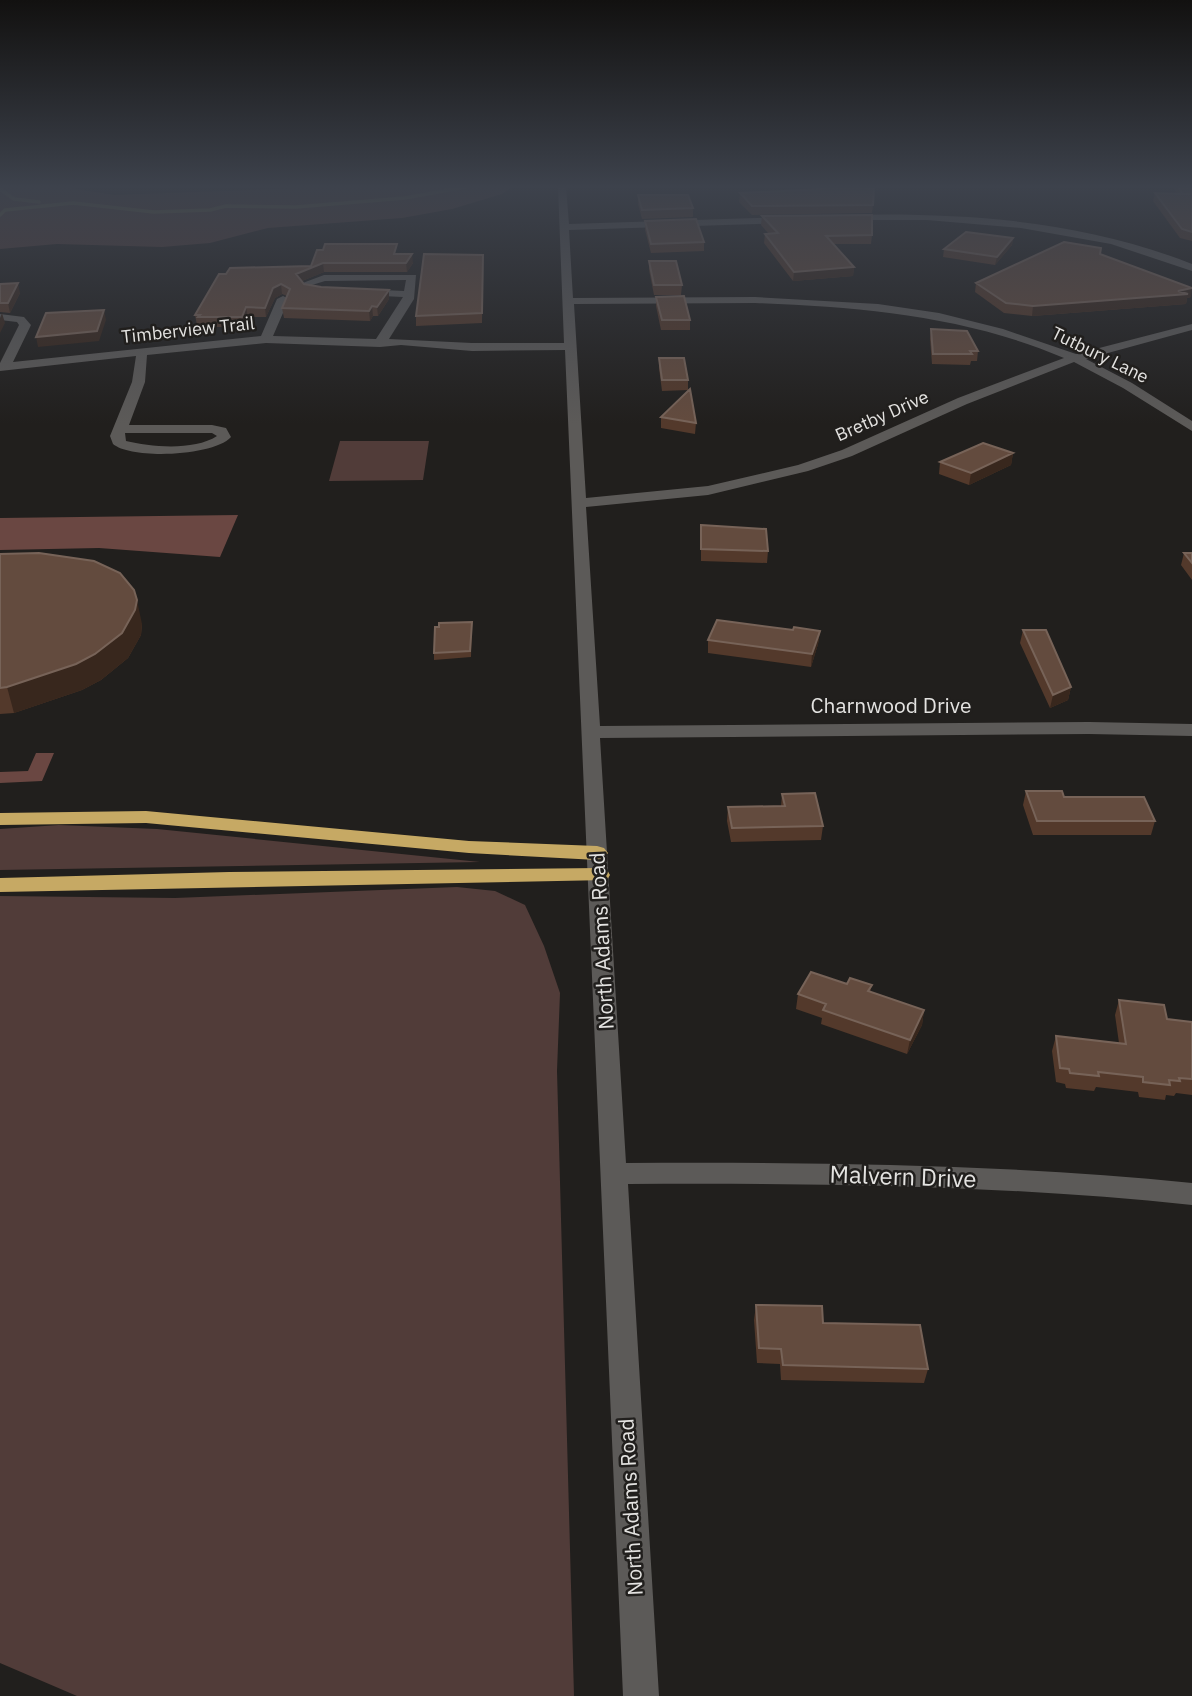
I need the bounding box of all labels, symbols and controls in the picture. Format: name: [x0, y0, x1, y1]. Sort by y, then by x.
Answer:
street label: Timberview Trail: [120, 311, 256, 348]
street label: Tutbury Lane: [1048, 321, 1153, 388]
street label: Bretby Drive: [832, 385, 932, 446]
street label: Charnwood Drive: [810, 691, 972, 719]
street label: North Adams Road: [582, 852, 620, 1030]
street label: Malvern Drive: [829, 1157, 977, 1195]
street label: North Adams Road: [611, 1418, 649, 1596]

